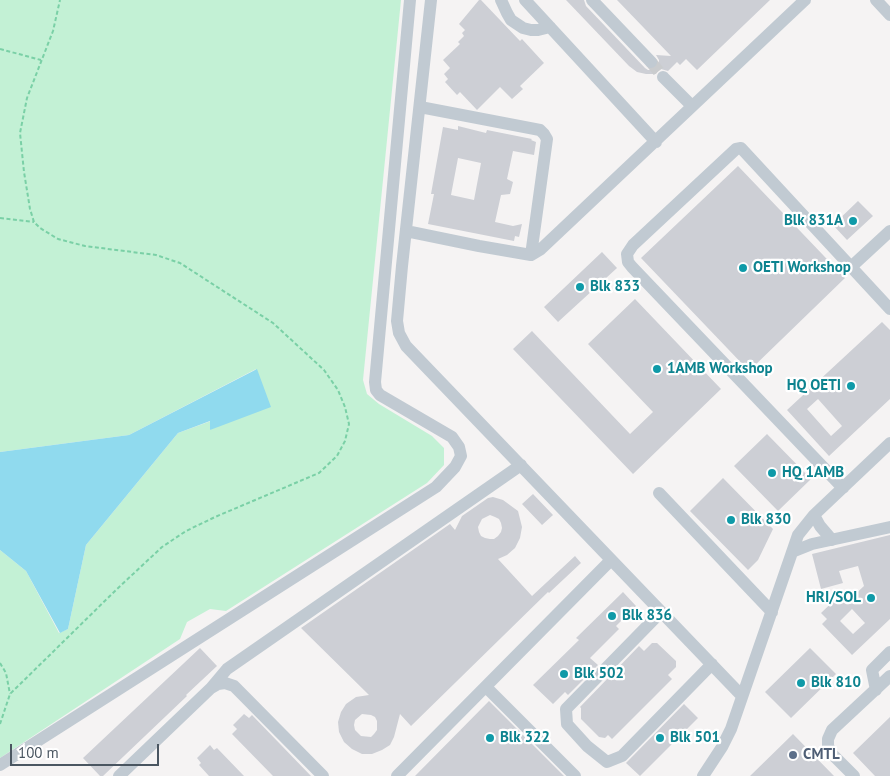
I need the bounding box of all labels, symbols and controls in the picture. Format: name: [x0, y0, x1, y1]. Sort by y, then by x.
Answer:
place label: Blk 831A: [784, 212, 843, 230]
marker: Blk 831A: [847, 215, 859, 227]
place label: OETI Workshop: [753, 259, 851, 277]
marker: OETI Workshop: [737, 262, 749, 274]
place label: Blk 833: [590, 278, 640, 296]
marker: Blk 833: [574, 281, 586, 293]
place label: 1AMB Workshop: [667, 360, 773, 378]
marker: 1AMB Workshop: [651, 363, 663, 375]
place label: HQ OETI: [787, 377, 841, 395]
marker: HQ OETI: [845, 380, 857, 392]
place label: HQ 1AMB: [782, 464, 844, 482]
marker: HQ 1AMB: [766, 467, 778, 479]
place label: Blk 830: [741, 511, 791, 529]
marker: Blk 830: [725, 514, 737, 526]
place label: HRI/SOL: [806, 589, 861, 607]
marker: HRI/SOL: [865, 592, 877, 604]
place label: Blk 836: [622, 607, 672, 625]
marker: Blk 836: [606, 610, 618, 622]
place label: Blk 502: [574, 665, 624, 683]
marker: Blk 502: [558, 668, 570, 680]
place label: Blk 810: [811, 674, 861, 692]
marker: Blk 810: [795, 677, 807, 689]
place label: Blk 322: [500, 729, 550, 747]
place label: Blk 501: [670, 729, 720, 747]
marker: Blk 322: [484, 732, 496, 744]
marker: Blk 501: [654, 732, 666, 744]
scale bar: [12, 734, 161, 766]
text: 100 m: [18, 743, 59, 762]
place label: CMTL: [803, 746, 840, 764]
marker: CMTL: [787, 749, 799, 761]

